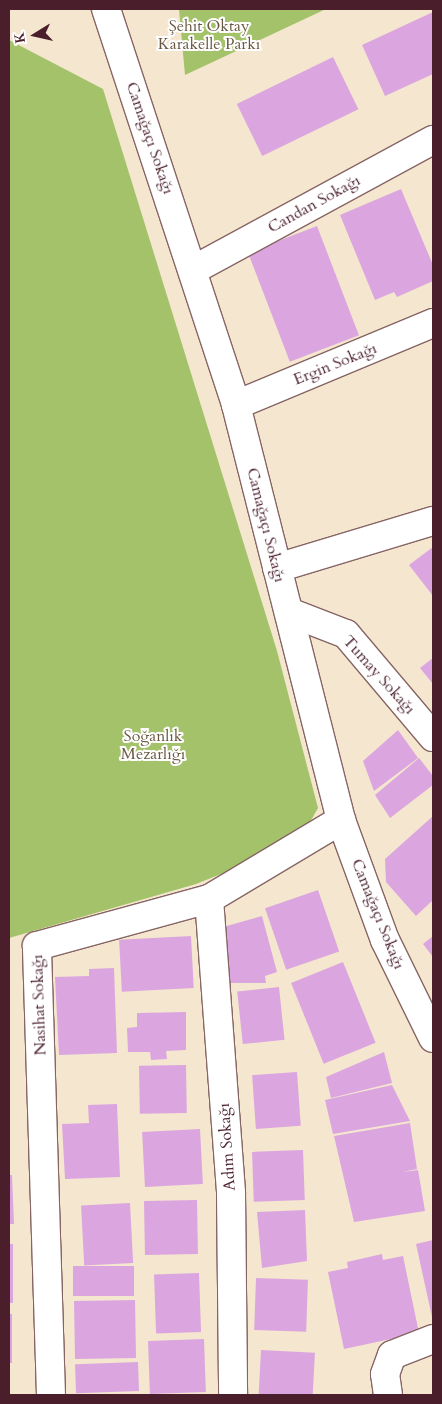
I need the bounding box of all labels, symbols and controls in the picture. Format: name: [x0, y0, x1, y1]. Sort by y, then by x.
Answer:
north arrow: [10, 10, 60, 60]
park label: Şehit Oktay Karakelle Parkı: [158, 16, 260, 54]
text: K: [9, 30, 30, 45]
street label: Camağaçı Sokağı: [122, 79, 178, 197]
street label: Candan Sokağı: [264, 171, 364, 237]
street label: Ergin Sokağı: [291, 339, 379, 389]
street label: Camağaçı Sokağı: [243, 466, 289, 584]
street label: Tumay Sokağı: [339, 632, 419, 718]
park label: Soğanlık Mezarlığı: [121, 726, 185, 764]
street label: Camağaçı Sokağı: [347, 856, 409, 972]
street label: Nasihat Sokağı: [28, 954, 50, 1056]
street label: Adım Sokağı: [214, 1103, 240, 1191]

